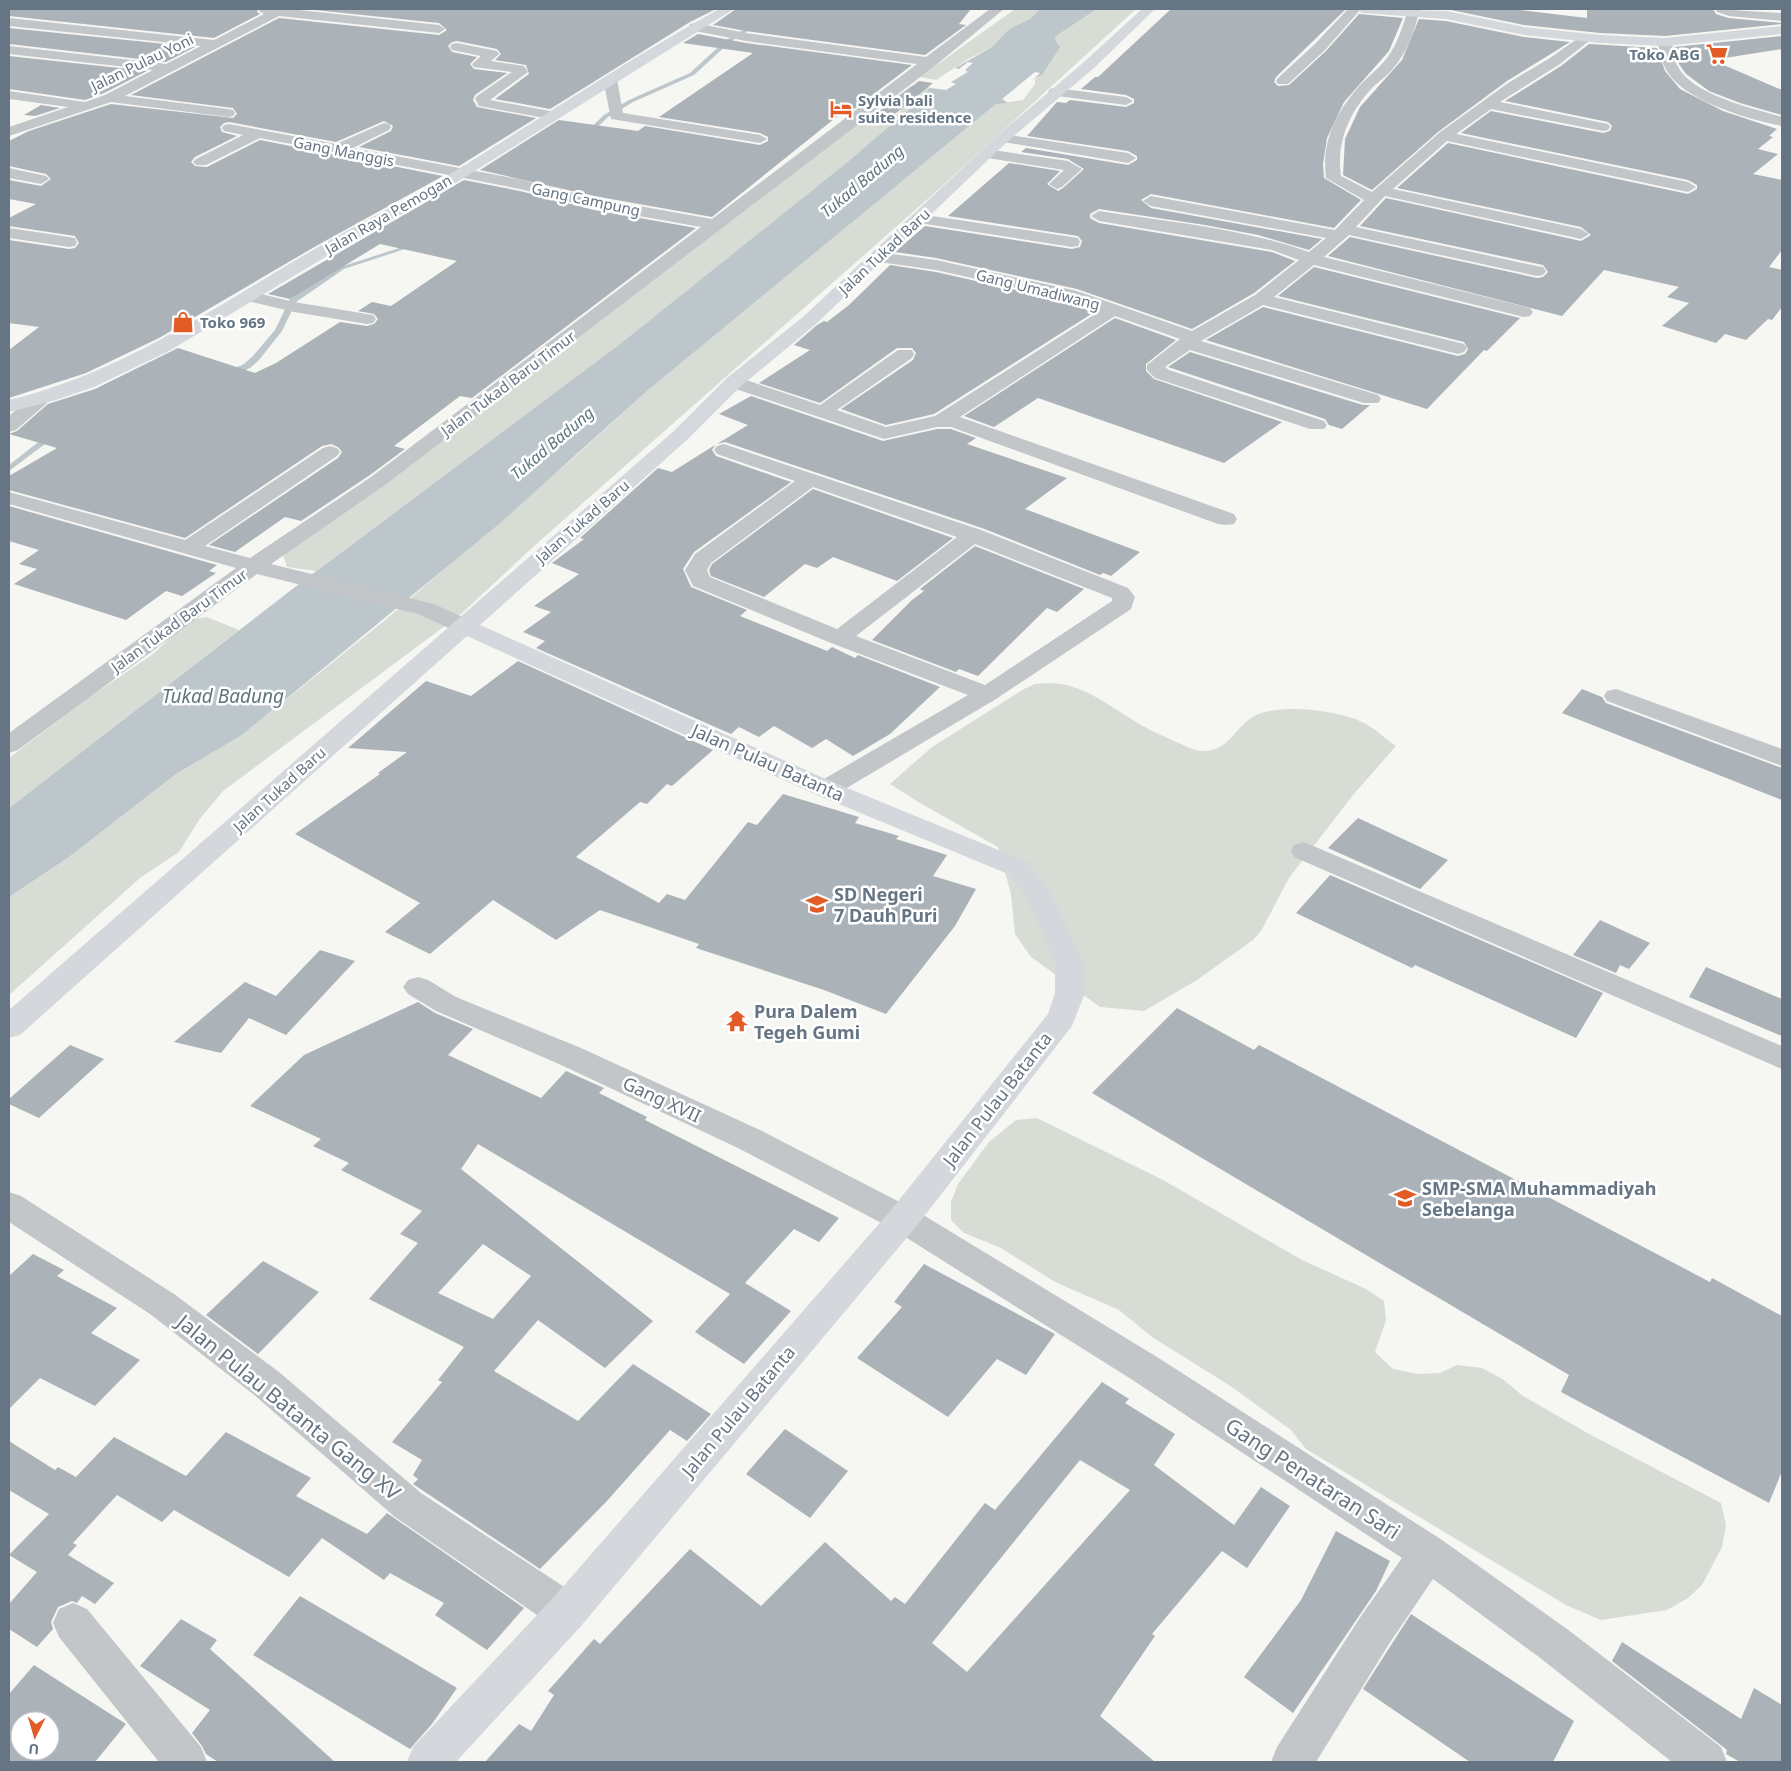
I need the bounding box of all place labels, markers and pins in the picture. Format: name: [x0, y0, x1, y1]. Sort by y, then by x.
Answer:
supermarket icon: Toko ABG: [1704, 41, 1730, 67]
place label: Toko ABG: [1629, 44, 1700, 64]
place label: Sylvia bali suite residence: [858, 90, 971, 127]
hotel icon: Sylvia bali suite residence: [828, 96, 854, 122]
shop icon: Toko 969: [170, 309, 196, 335]
place label: Toko 969: [200, 312, 266, 332]
place label: SD Negeri 7 Dauh Puri: [834, 882, 937, 927]
school or university icon: SD Negeri 7 Dauh Puri: [804, 891, 830, 917]
place label: Pura Dalem Tegeh Gumi: [754, 999, 860, 1044]
temple icon: Pura Dalem Tegeh Gumi: [724, 1008, 750, 1034]
place label: SMP-SMA Muhammadiyah Sebelanga: [1422, 1176, 1656, 1221]
school or university icon: SMP-SMA Muhammadiyah Sebelanga: [1392, 1185, 1418, 1211]

